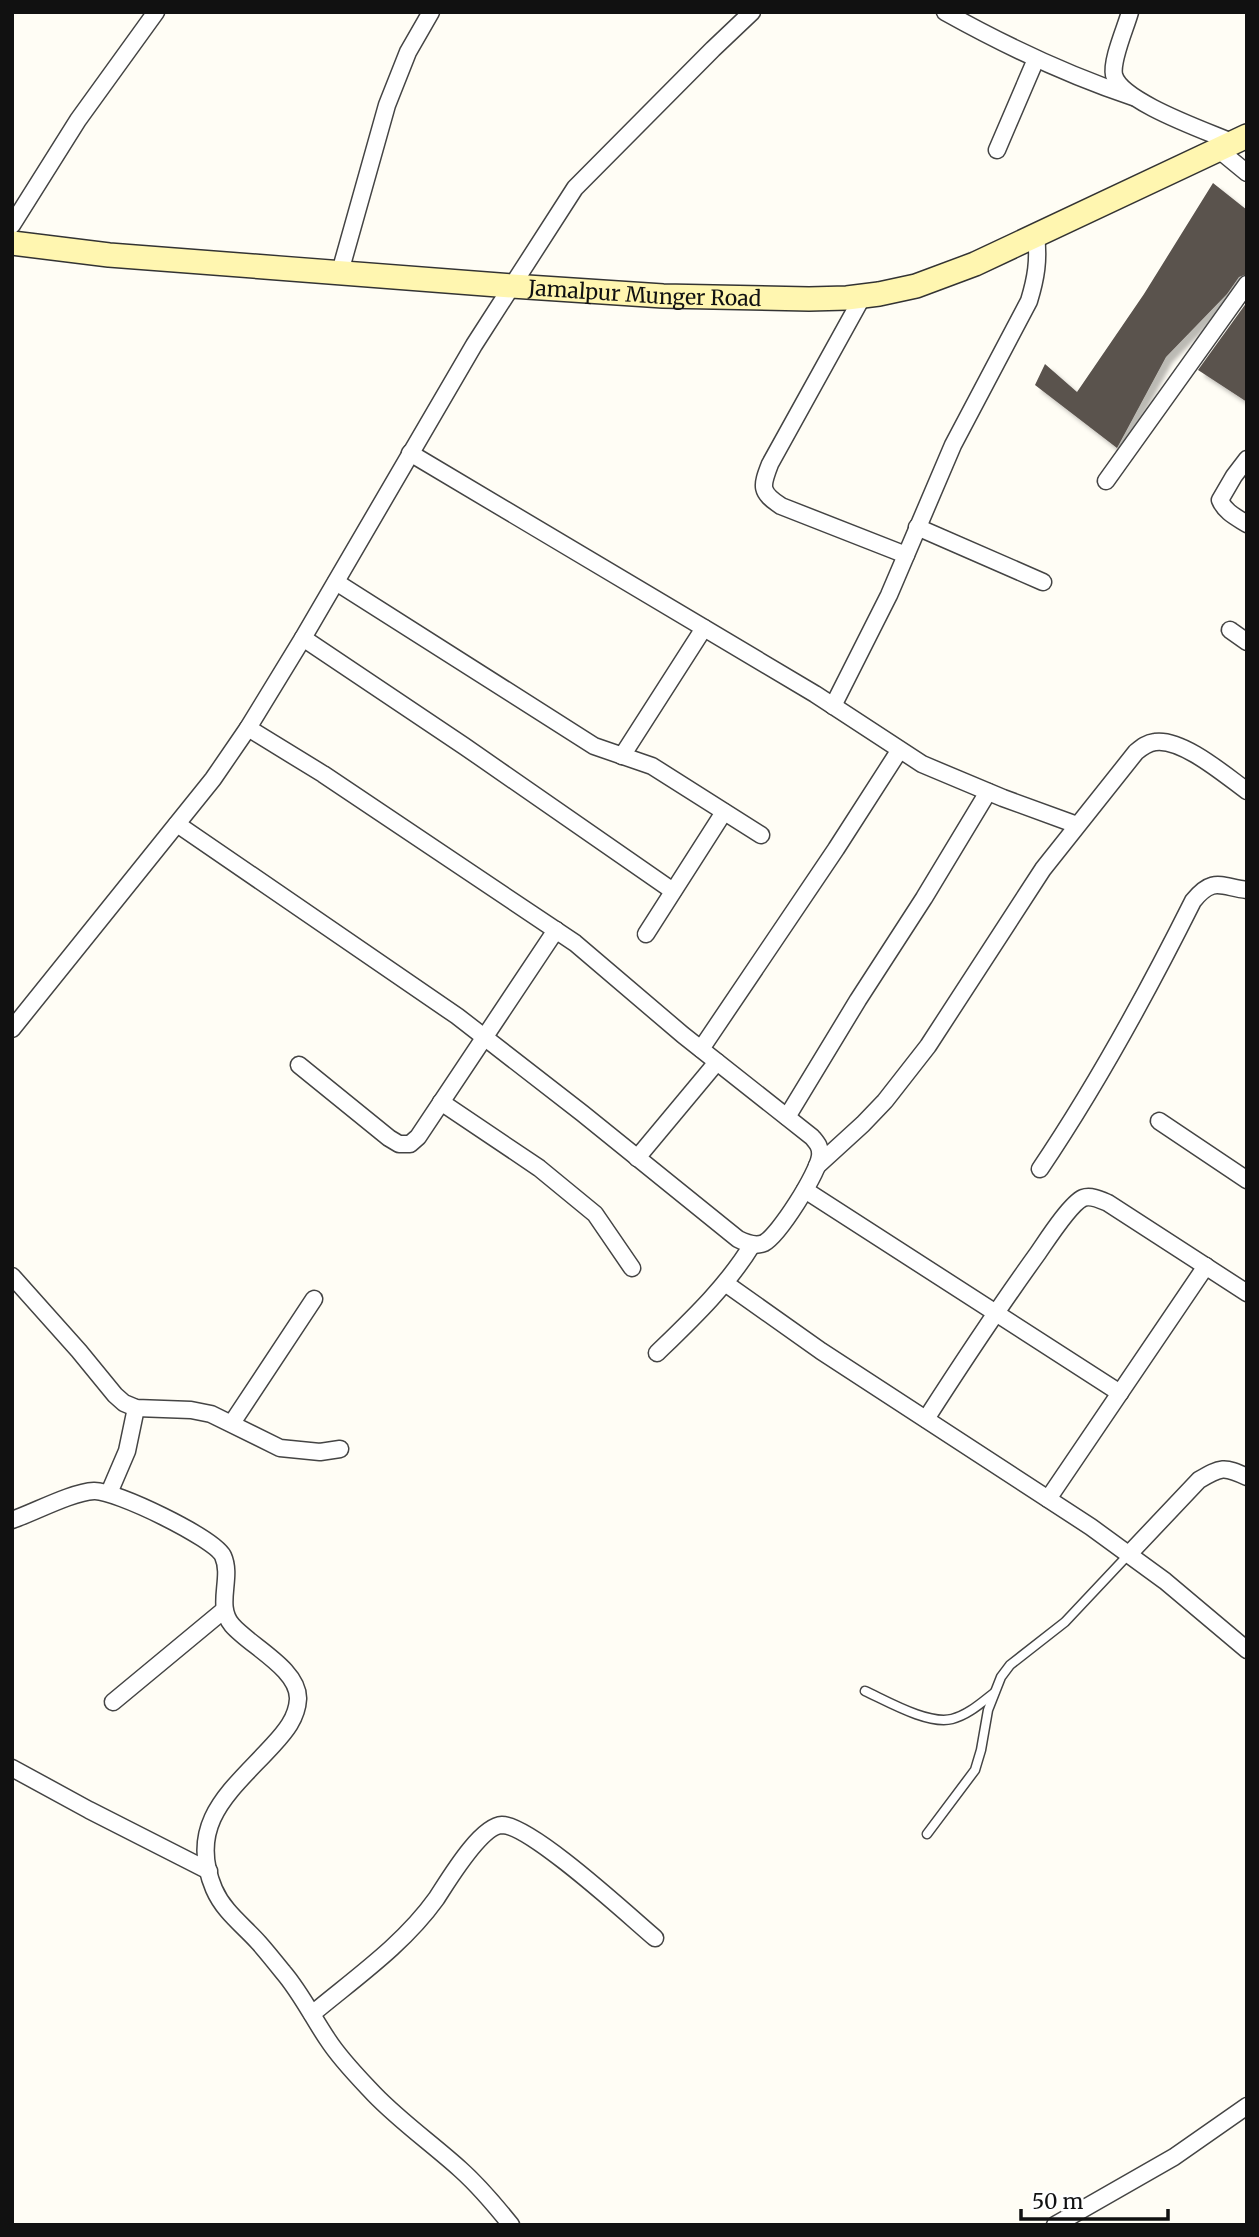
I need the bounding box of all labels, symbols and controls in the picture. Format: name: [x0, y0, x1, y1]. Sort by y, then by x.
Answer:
street label: Jamalpur Munger Road: [526, 274, 762, 312]
scale bar: [1021, 2178, 1168, 2222]
text: 50 m: [1032, 2188, 1083, 2215]

